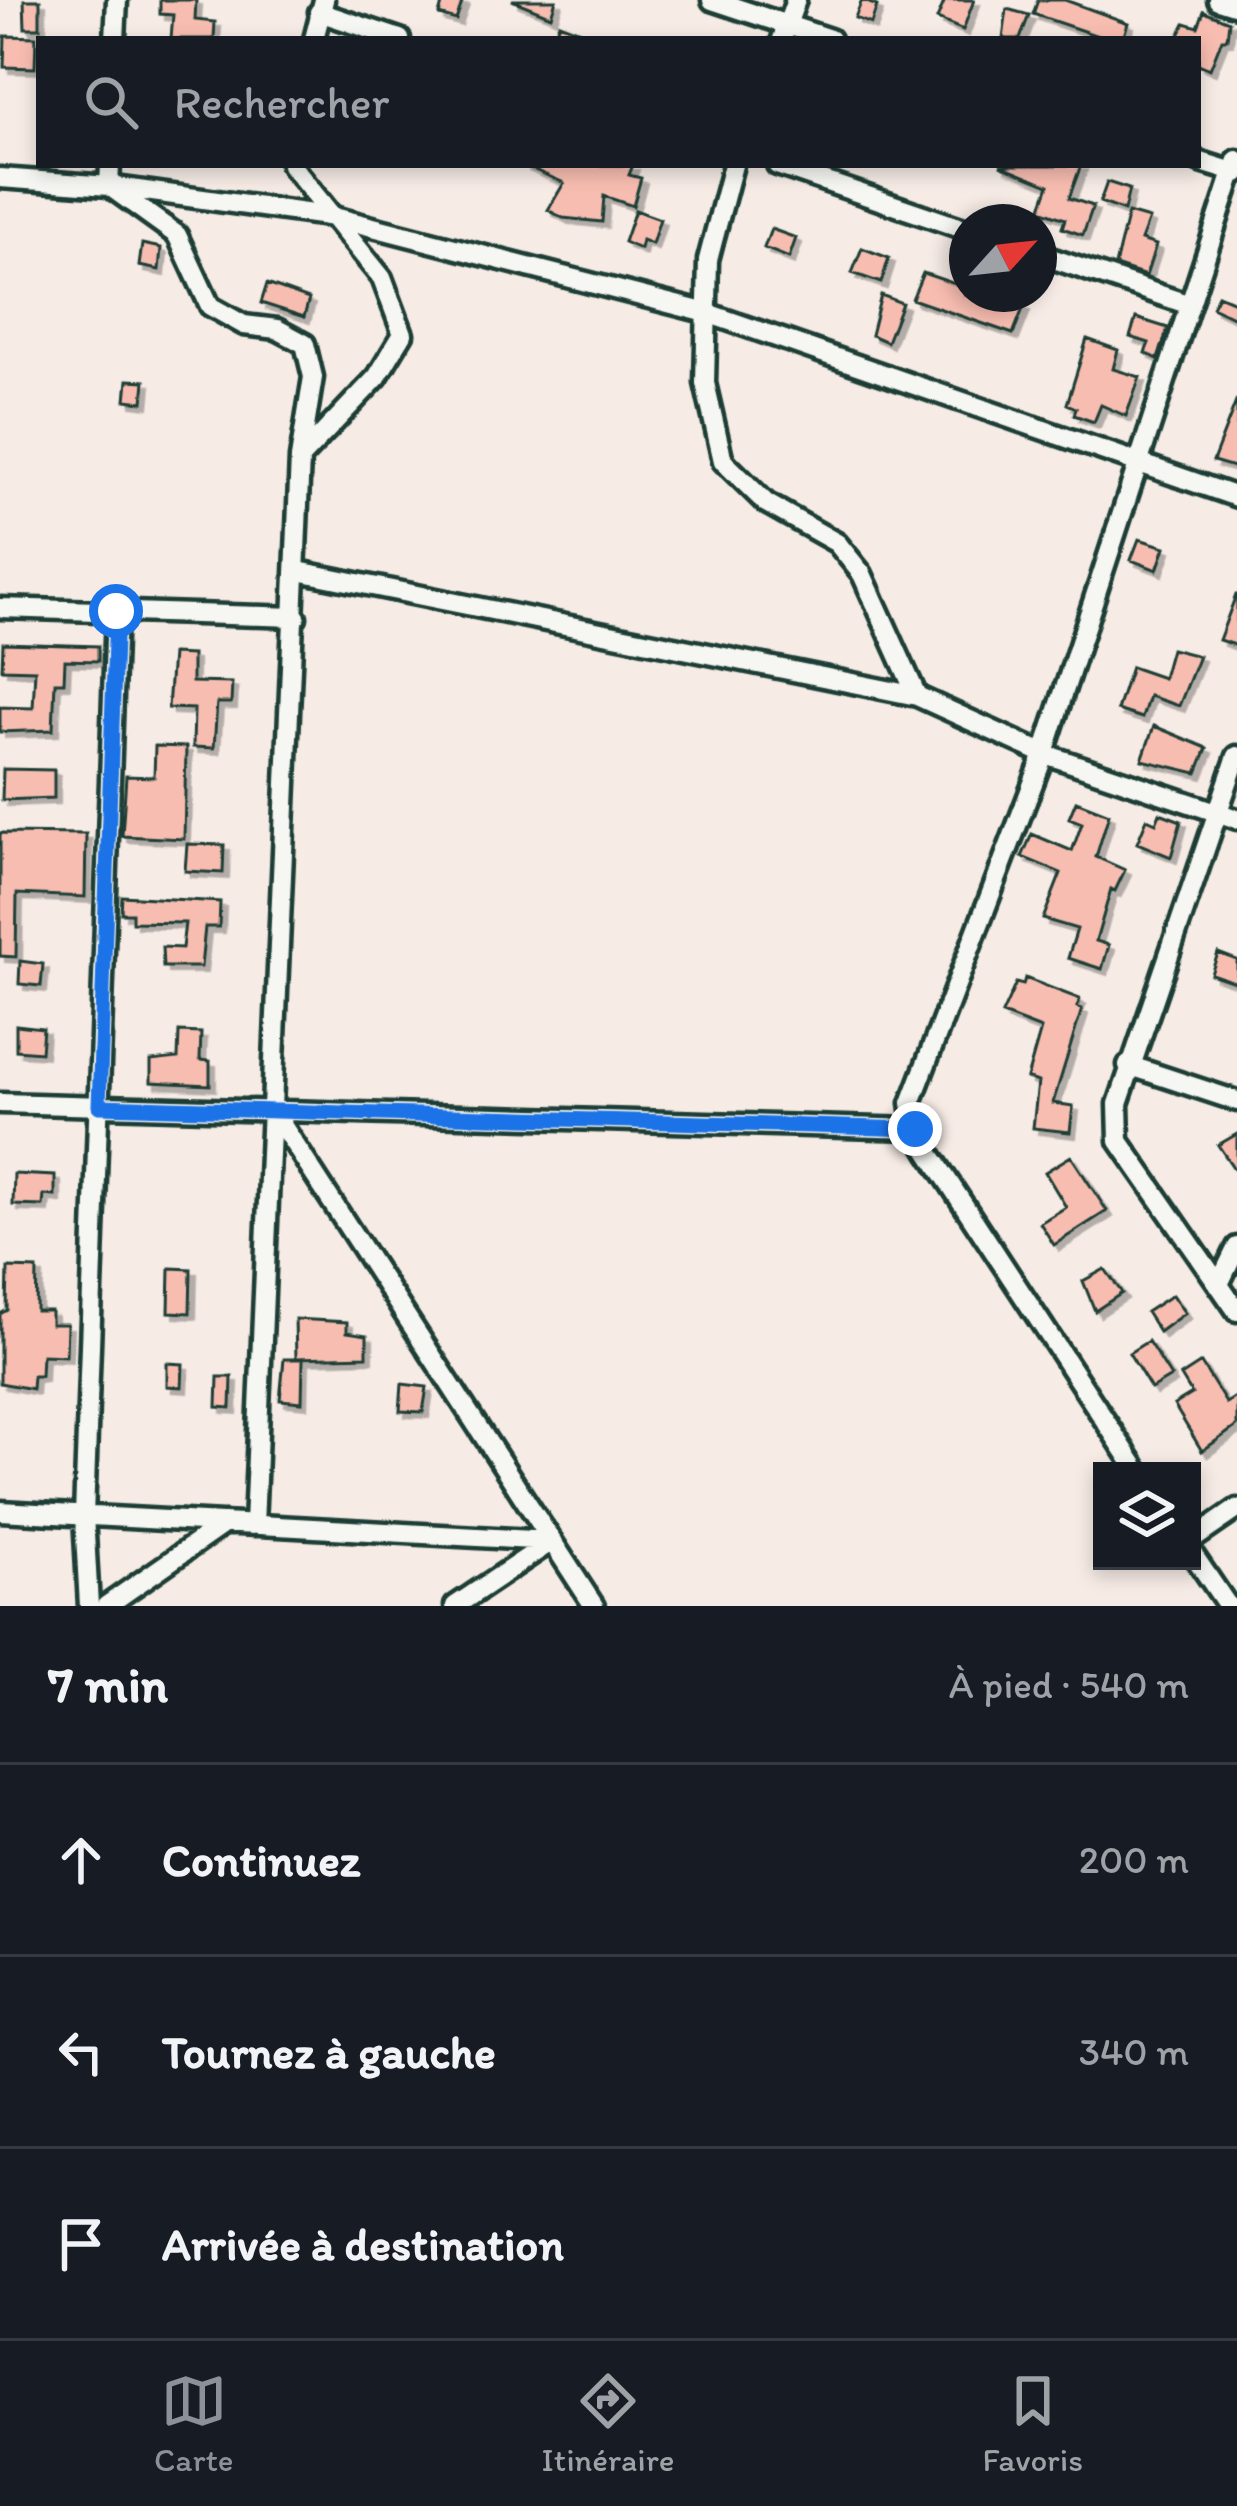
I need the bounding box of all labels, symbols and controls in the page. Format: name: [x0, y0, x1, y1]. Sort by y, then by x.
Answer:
search box: [36, 36, 1201, 168]
icon: search: [78, 69, 144, 135]
text: Rechercher: [174, 75, 389, 129]
north arrow: [949, 204, 1057, 312]
route start: [89, 584, 143, 638]
route end: [888, 1102, 942, 1156]
map controls: [1093, 1462, 1201, 1570]
button: layers: [1093, 1462, 1201, 1570]
text: 7 min: [48, 1654, 168, 1715]
text: À pied · 540 m: [949, 1661, 1189, 1708]
icon: ahead: [48, 1827, 114, 1893]
text: Continuez: [162, 1833, 360, 1887]
text: 200 m: [1079, 1836, 1189, 1883]
icon: left: [48, 2019, 114, 2085]
text: Tournez à gauche: [162, 2025, 496, 2079]
text: 340 m: [1079, 2028, 1189, 2075]
icon: arrive: [48, 2211, 114, 2277]
text: Arrivée à destination: [162, 2217, 564, 2271]
tab: Carte: [154, 2368, 234, 2479]
tab: Itinéraire: [541, 2368, 675, 2479]
tab: Favoris: [982, 2368, 1083, 2479]

